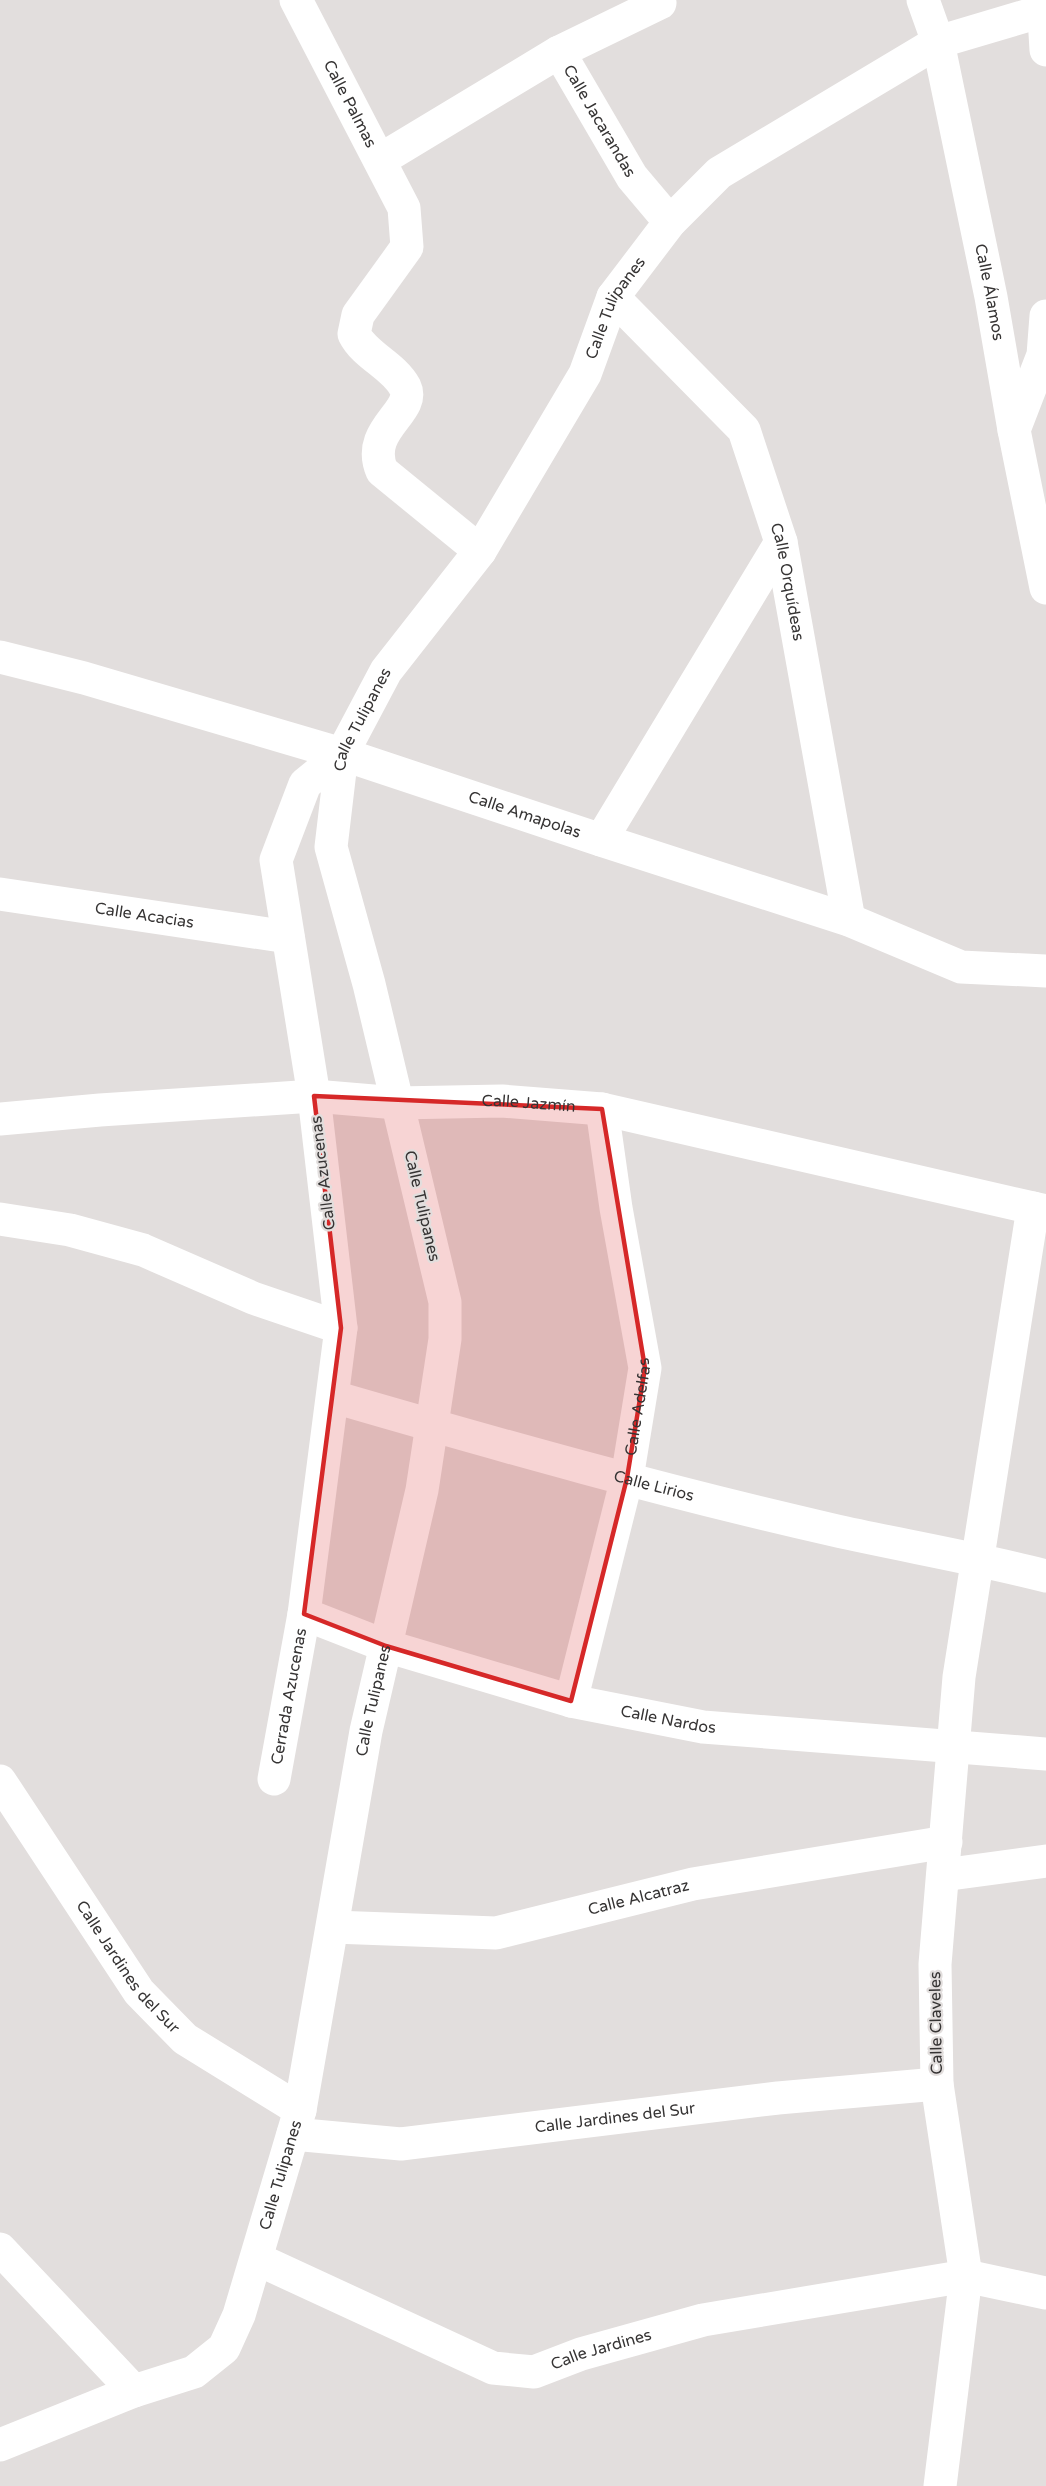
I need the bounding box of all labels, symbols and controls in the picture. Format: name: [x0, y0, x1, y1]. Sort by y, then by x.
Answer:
street label: Calle Palmas: [319, 57, 381, 151]
street label: Calle Jacarandas: [559, 61, 640, 181]
street label: Calle Álamos: [970, 242, 1008, 342]
street label: Calle Tulipanes: [581, 253, 650, 362]
street label: Calle Orquídeas: [765, 520, 809, 642]
street label: Calle Tulipanes: [330, 664, 396, 772]
street label: Calle Amapolas: [466, 787, 584, 843]
street label: Calle Acacias: [94, 898, 195, 933]
street label: Calle Jazmín: [482, 1091, 576, 1117]
street label: Calle Azucenas: [306, 1115, 340, 1231]
street label: Calle Tulipanes: [400, 1149, 444, 1263]
street label: Calle Adelfas: [621, 1356, 655, 1457]
street label: Calle Lirios: [612, 1466, 696, 1506]
street label: Cerrada Azucenas: [267, 1627, 311, 1766]
street label: Calle Tulipanes: [352, 1643, 396, 1758]
street label: Calle Nardos: [619, 1701, 716, 1738]
street label: Calle Alcatraz: [586, 1875, 691, 1920]
street label: Calle Jardines del Sur: [72, 1897, 185, 2038]
street label: Calle Claveles: [925, 1971, 947, 2075]
street label: Calle Jardines del Sur: [534, 2098, 697, 2138]
street label: Calle Tulipanes: [255, 2118, 306, 2232]
street label: Calle Jardines: [548, 2325, 654, 2375]

